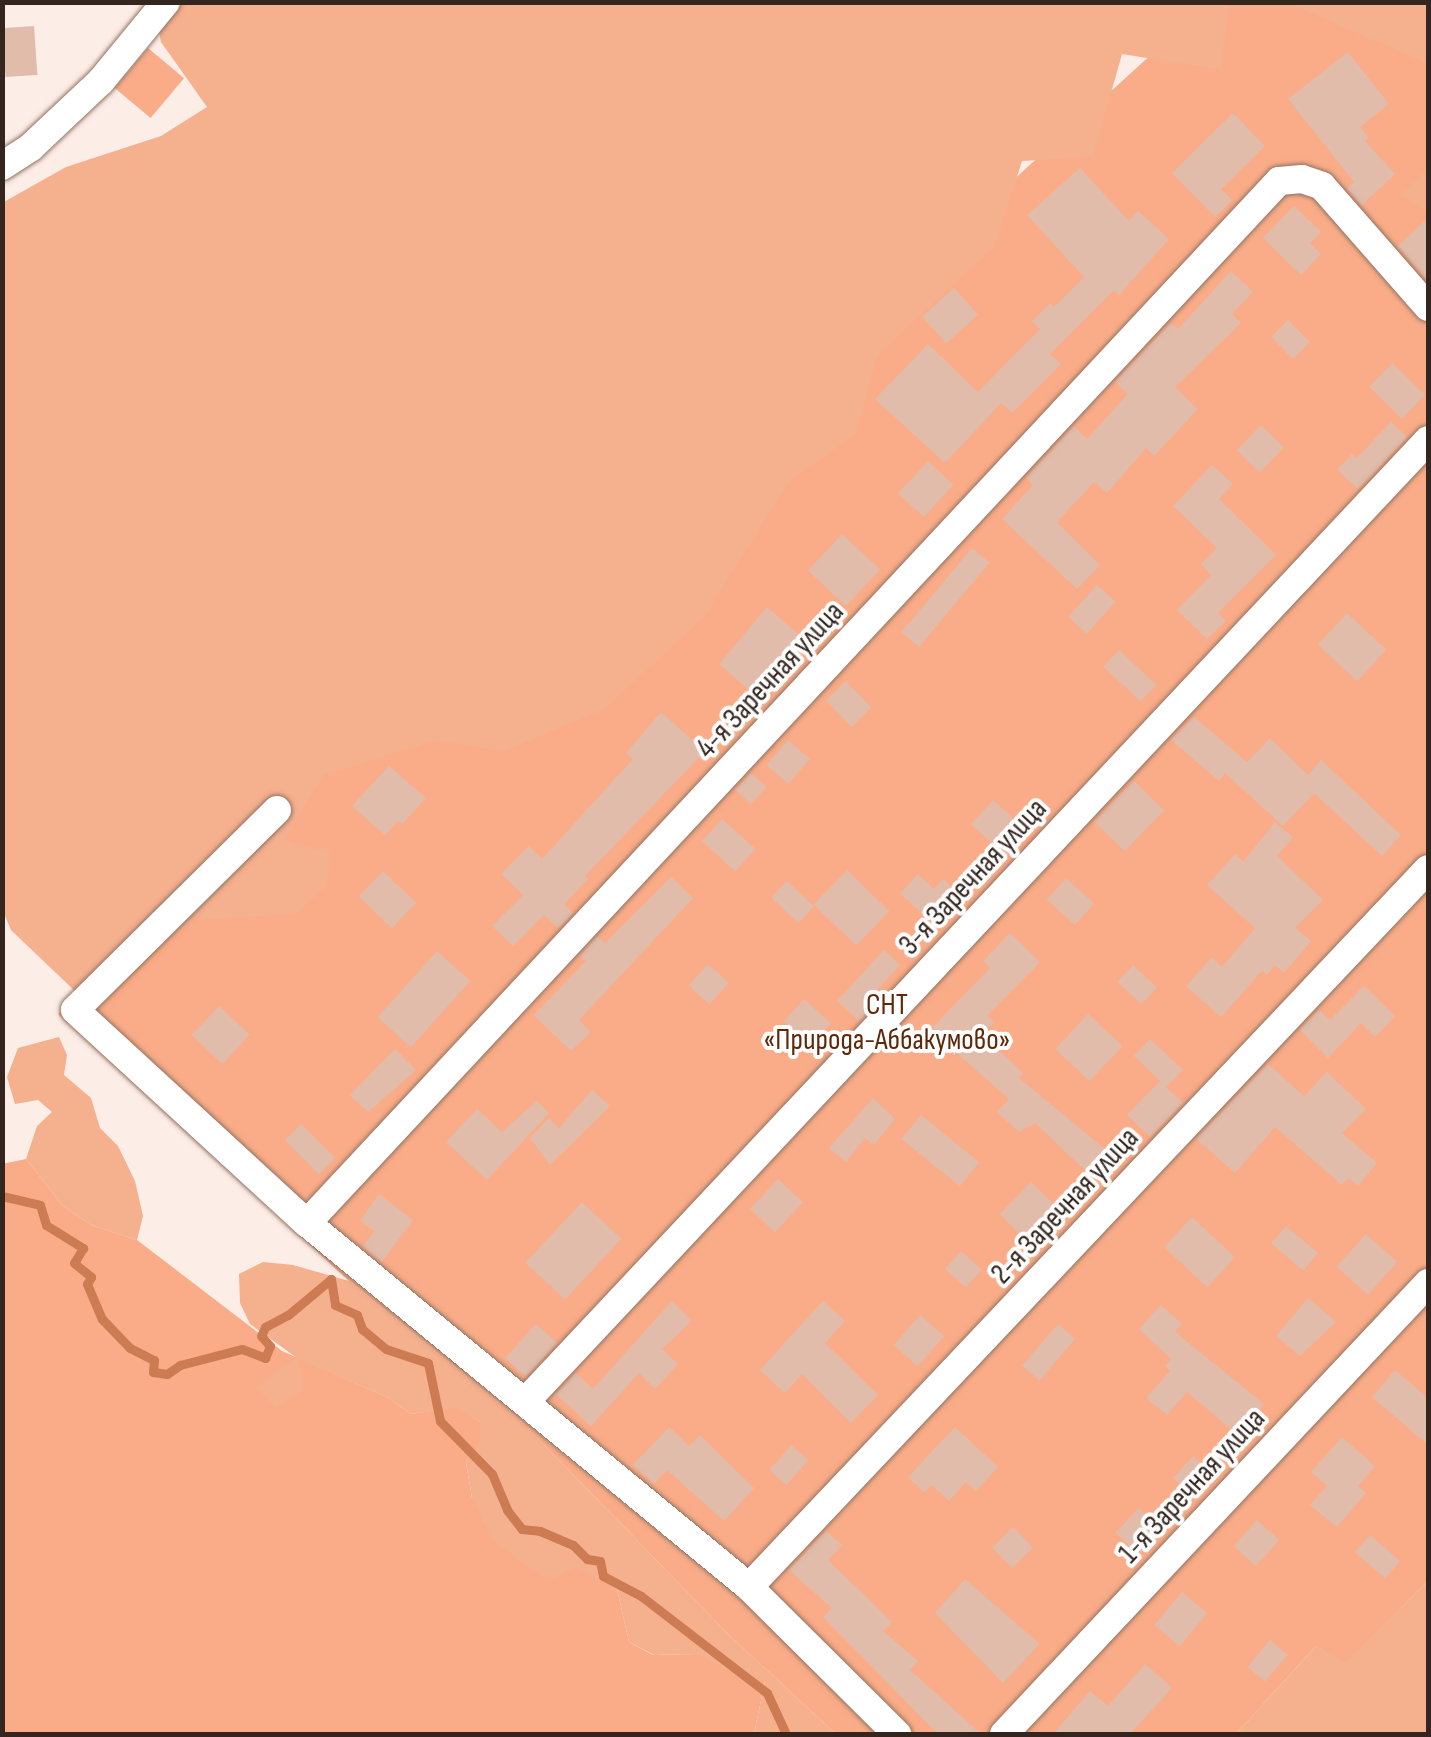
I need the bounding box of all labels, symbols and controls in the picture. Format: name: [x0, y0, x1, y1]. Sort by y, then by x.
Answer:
street label: 4-я Заречная улица: [688, 594, 852, 766]
street label: 3-я Заречная улица: [891, 791, 1055, 963]
park label: СНТ «Природа-Аббакумово»: [763, 987, 1011, 1058]
street label: 2-я Заречная улица: [984, 1120, 1146, 1292]
street label: 1-я Заречная улица: [1111, 1401, 1273, 1571]

